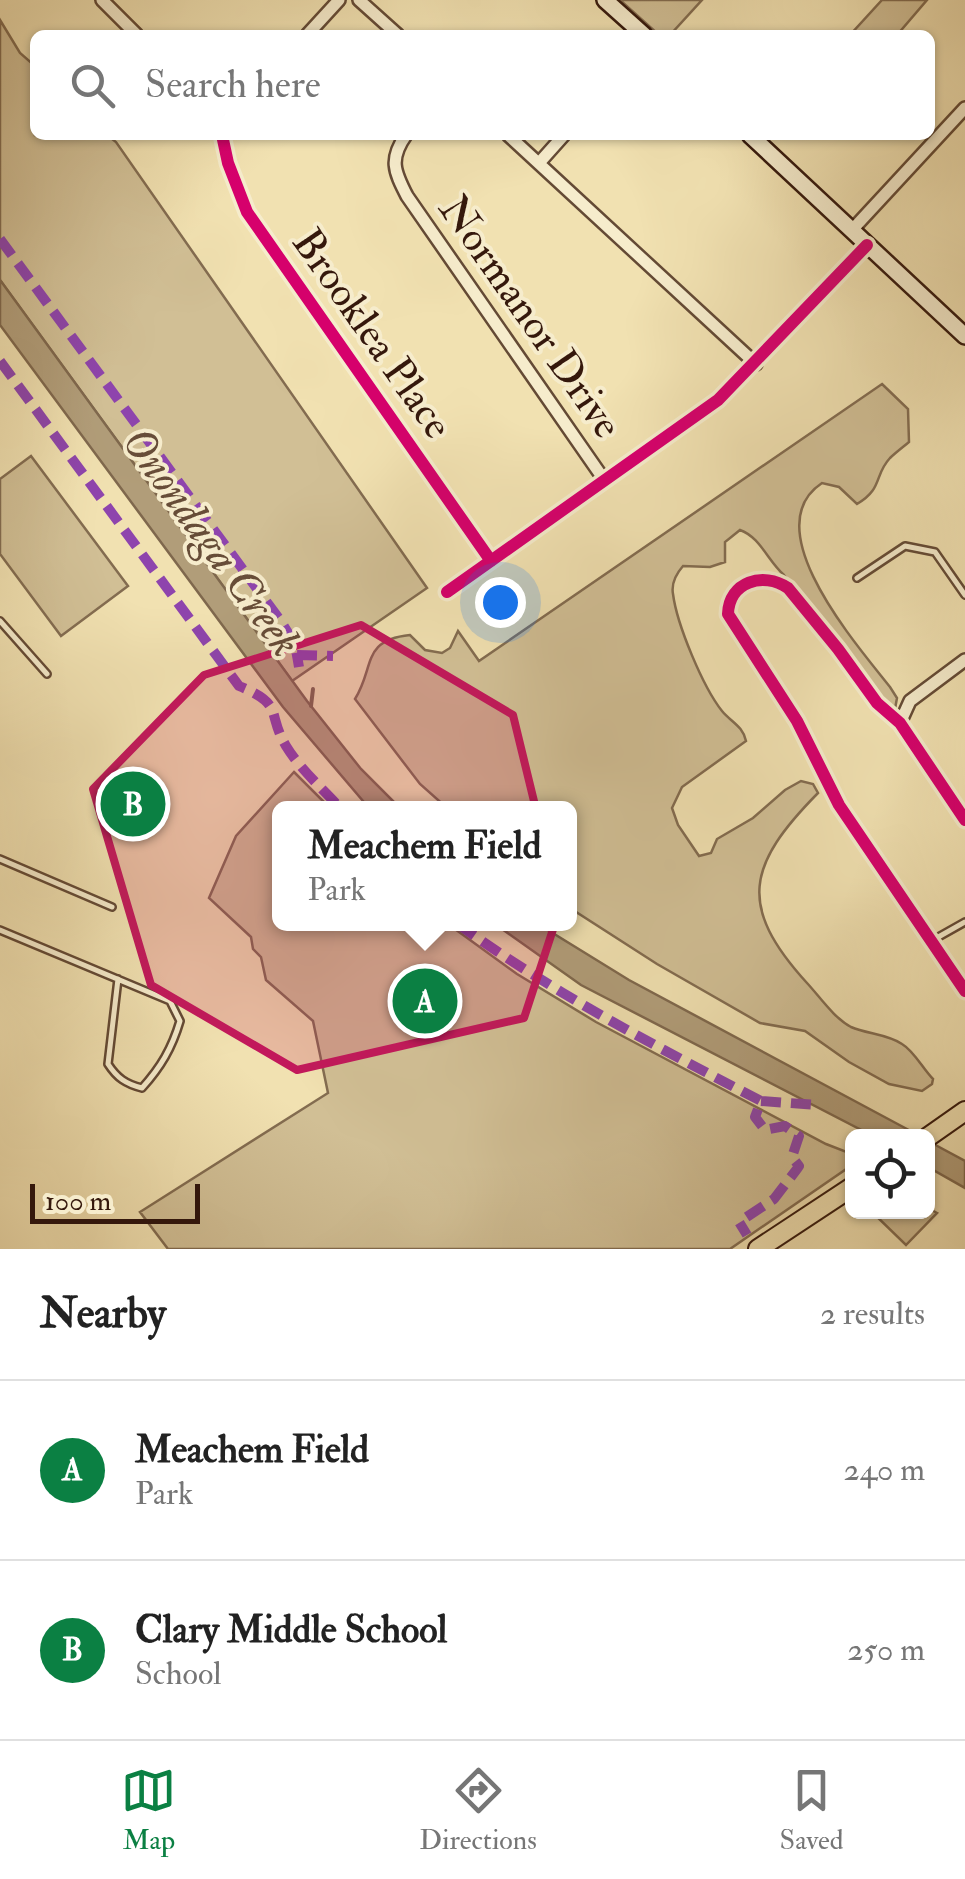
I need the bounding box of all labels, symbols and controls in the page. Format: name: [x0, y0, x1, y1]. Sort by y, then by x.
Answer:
search box: [30, 30, 935, 140]
icon: search: [65, 58, 120, 113]
text: Search here: [145, 61, 321, 109]
street label: Normanor Drive: [427, 185, 633, 449]
street label: Brooklea Place: [281, 219, 463, 449]
water label: Onondaga Creek: [109, 416, 313, 668]
your location: [475, 577, 526, 628]
pin: B: [100, 766, 166, 842]
popup: [272, 801, 577, 931]
text: Meachem Field: [308, 822, 541, 870]
text: Park: [308, 870, 366, 910]
pin: A: [392, 964, 458, 1038]
map controls: [845, 1129, 935, 1219]
button: locate: [845, 1129, 935, 1219]
scale bar: [30, 1179, 200, 1224]
text: 100 m: [45, 1184, 111, 1219]
text: Nearby: [40, 1288, 166, 1340]
text: 2 results: [820, 1294, 925, 1334]
text: Meachem Field: [135, 1426, 369, 1474]
text: A: [62, 1450, 83, 1490]
text: 240 m: [844, 1450, 925, 1490]
text: Park: [135, 1474, 193, 1514]
text: Clary Middle School: [135, 1606, 447, 1654]
text: B: [62, 1630, 83, 1670]
text: 250 m: [847, 1630, 925, 1670]
text: School: [135, 1654, 221, 1694]
tab: Map: [121, 1763, 176, 1858]
tab: Directions: [419, 1763, 537, 1858]
tab: Saved: [780, 1763, 844, 1858]

